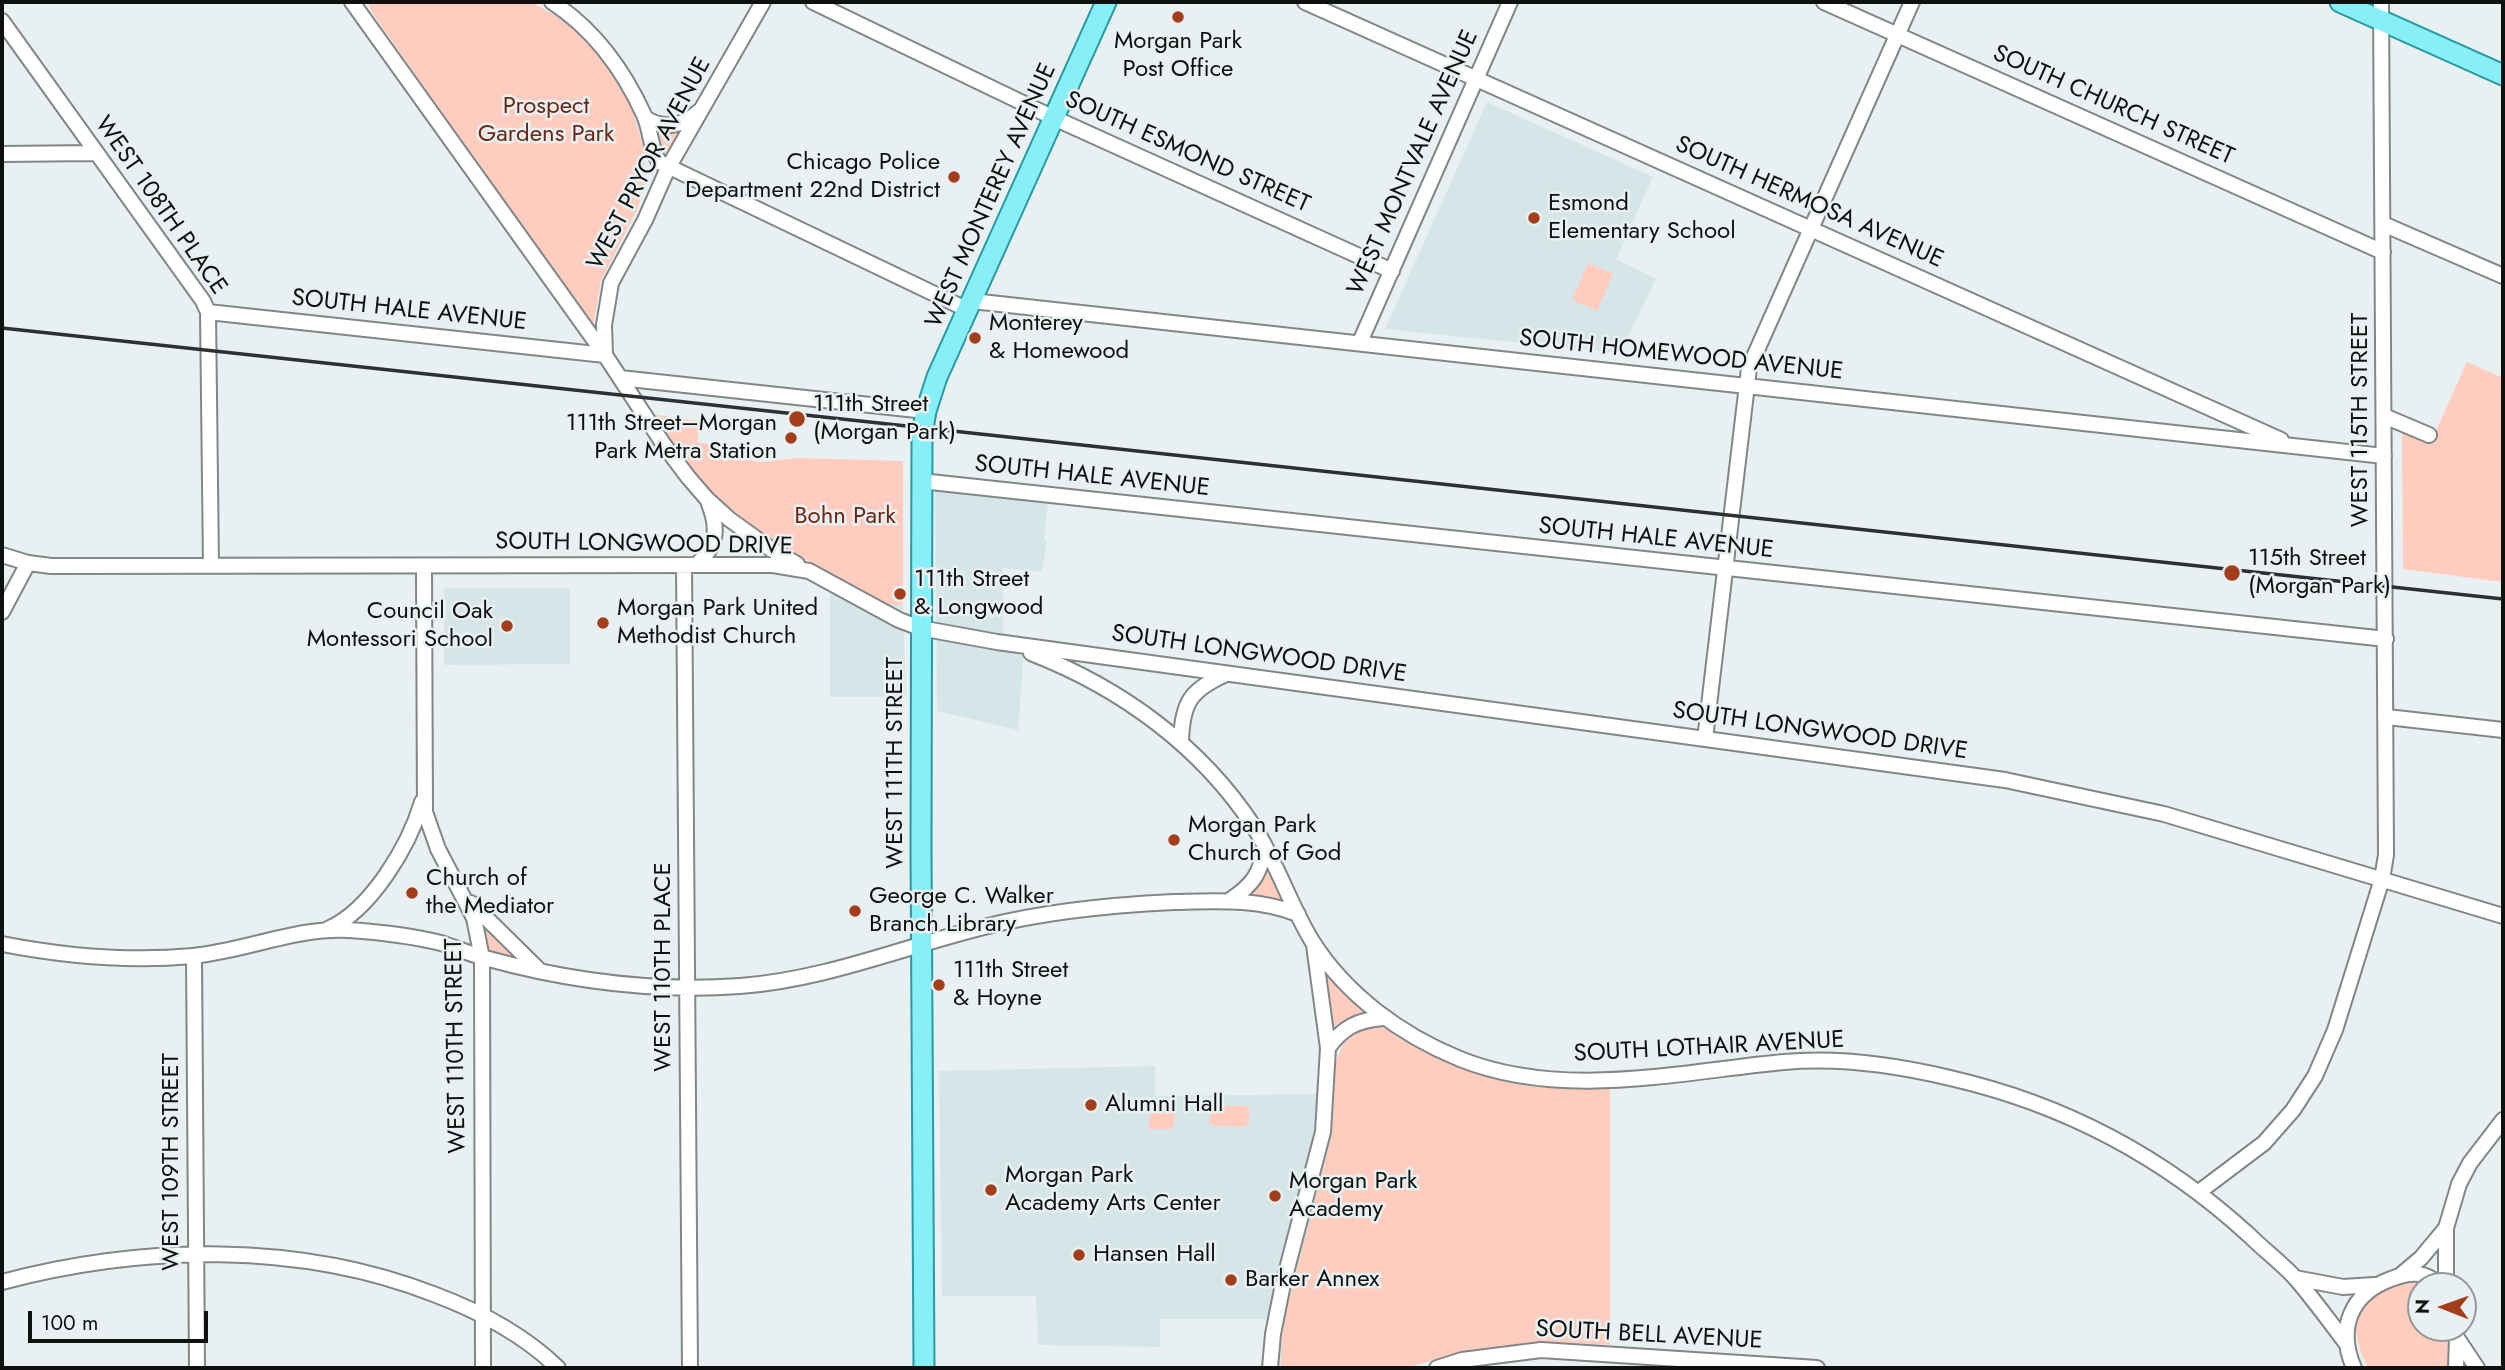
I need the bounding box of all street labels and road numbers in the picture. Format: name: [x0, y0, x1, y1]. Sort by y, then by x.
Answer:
street label: WEST MONTVALE AVENUE: [1342, 26, 1486, 300]
street label: SOUTH CHURCH STREET: [1988, 40, 2238, 172]
street label: WEST PRYOR AVENUE: [582, 53, 718, 275]
street label: WEST MONTEREY AVENUE: [921, 59, 1063, 333]
street label: SOUTH ESMOND STREET: [1060, 86, 1314, 220]
street label: WEST 108TH PLACE: [88, 111, 232, 301]
street label: SOUTH HERMOSA AVENUE: [1671, 131, 1947, 275]
street label: SOUTH HALE AVENUE: [290, 284, 528, 338]
street label: WEST 115TH STREET: [2347, 313, 2375, 527]
street label: SOUTH HOMEWOOD AVENUE: [1518, 325, 1844, 387]
street label: SOUTH HALE AVENUE: [973, 450, 1211, 504]
street label: SOUTH HALE AVENUE: [1537, 512, 1775, 566]
street label: SOUTH LONGWOOD DRIVE: [495, 528, 793, 562]
street label: SOUTH LONGWOOD DRIVE: [1110, 620, 1408, 690]
street label: WEST 111TH STREET: [882, 657, 910, 869]
street label: SOUTH LONGWOOD DRIVE: [1671, 697, 1969, 767]
street label: WEST 110TH PLACE: [650, 862, 678, 1072]
street label: WEST 110TH STREET: [441, 938, 473, 1154]
street label: SOUTH LOTHAIR AVENUE: [1573, 1027, 1845, 1069]
street label: WEST 109TH STREET: [158, 1053, 186, 1271]
street label: SOUTH BELL AVENUE: [1535, 1316, 1763, 1356]

